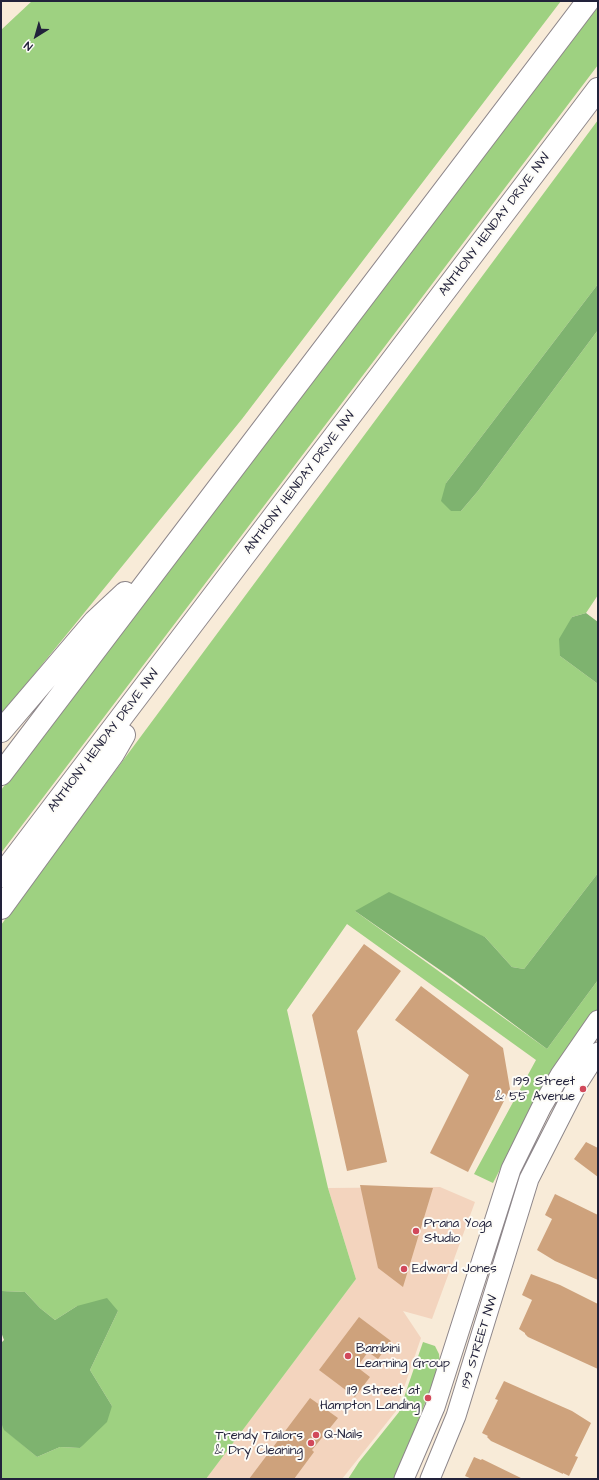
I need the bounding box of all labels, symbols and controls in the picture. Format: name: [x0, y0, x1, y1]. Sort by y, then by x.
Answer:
north arrow: [16, 16, 56, 56]
text: N: [21, 38, 36, 54]
street label: ANTHONY HENDAY DRIVE NW: [436, 150, 554, 300]
street label: ANTHONY HENDAY DRIVE NW: [241, 408, 359, 558]
street label: ANTHONY HENDAY DRIVE NW: [45, 666, 163, 816]
place label: 199 Street & 55 Avenue: [495, 1074, 575, 1105]
marker: 199 Street & 55 Avenue: [578, 1084, 588, 1094]
place label: Prana Yoga Studio: [424, 1216, 492, 1247]
marker: Prana Yoga Studio: [411, 1226, 421, 1236]
place label: Edward Jones: [412, 1261, 497, 1277]
marker: Edward Jones: [399, 1264, 409, 1274]
street label: 199 STREET NW: [458, 1294, 502, 1390]
place label: Bambini Learning Group: [356, 1341, 450, 1372]
marker: Bambini Learning Group: [343, 1351, 353, 1361]
place label: 119 Street at Hampton Landing: [320, 1383, 420, 1414]
marker: 119 Street at Hampton Landing: [423, 1393, 433, 1403]
place label: Q-Nails: [324, 1427, 363, 1443]
place label: Trendy Tailors & Dry Cleaning: [215, 1428, 303, 1459]
marker: Q-Nails: [311, 1430, 321, 1440]
marker: Trendy Tailors & Dry Cleaning: [306, 1438, 316, 1448]

